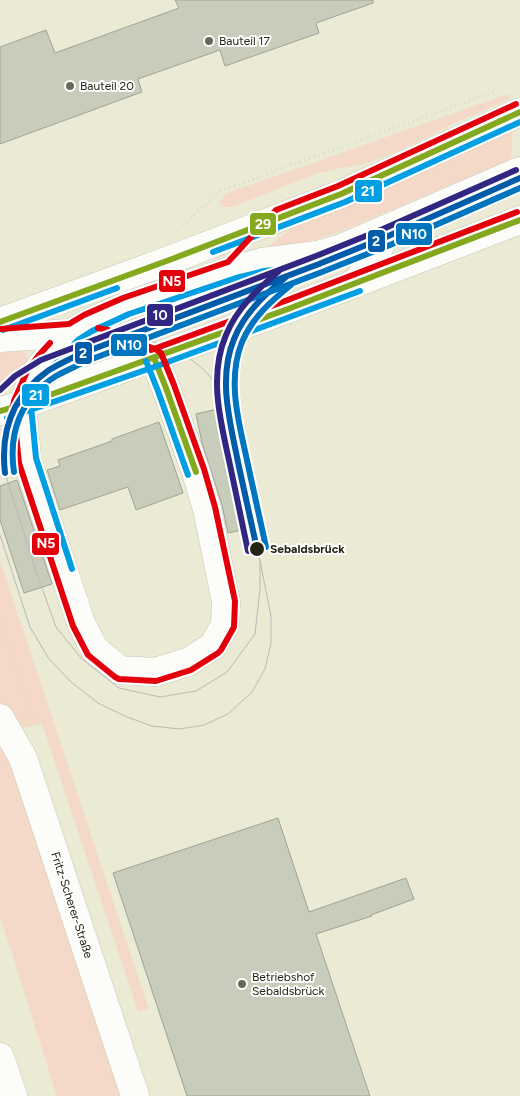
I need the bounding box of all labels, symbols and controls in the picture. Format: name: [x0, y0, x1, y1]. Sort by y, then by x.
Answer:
place label: Bauteil 17: [219, 34, 271, 48]
marker: Bauteil 17: [203, 35, 215, 47]
place label: Bauteil 20: [80, 79, 134, 93]
marker: Bauteil 20: [64, 80, 76, 92]
line badge: 21: [354, 179, 383, 203]
text: 21: [361, 183, 375, 200]
line badge: 29: [249, 212, 277, 236]
text: 29: [255, 216, 271, 233]
line badge: N10: [395, 222, 433, 246]
text: N10: [401, 226, 427, 243]
line badge: 2: [367, 229, 386, 253]
text: 2: [372, 233, 380, 250]
line badge: N5: [158, 269, 186, 293]
text: N5: [163, 273, 181, 290]
line badge: 10: [146, 303, 174, 327]
text: 10: [153, 307, 167, 324]
line badge: N10: [110, 333, 148, 357]
text: N10: [116, 337, 142, 354]
line badge: 2: [74, 341, 93, 365]
text: 2: [79, 345, 87, 362]
line badge: 21: [21, 383, 50, 407]
text: 21: [29, 387, 43, 404]
line badge: N5: [31, 532, 60, 556]
text: N5: [37, 535, 55, 552]
marker: Sebaldsbrück: [248, 540, 266, 558]
place label: Sebaldsbrück: [270, 542, 345, 556]
street label: Fritz-Scherer-Straße: [48, 850, 96, 960]
place label: Betriebshof Sebaldsbrück: [252, 970, 325, 998]
marker: Betriebshof Sebaldsbrück: [236, 978, 248, 990]

